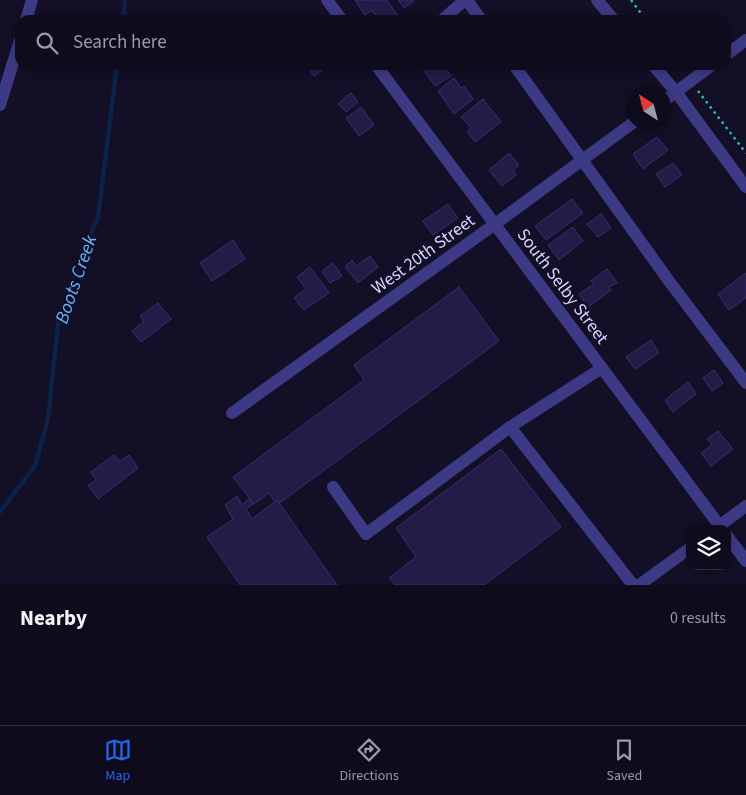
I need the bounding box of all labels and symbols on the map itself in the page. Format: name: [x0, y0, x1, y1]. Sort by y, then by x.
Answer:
north arrow: [626, 85, 671, 130]
street label: West 20th Street: [366, 208, 480, 300]
street label: South Selby Street: [511, 223, 614, 349]
water label: Boots Creek: [49, 231, 104, 327]

